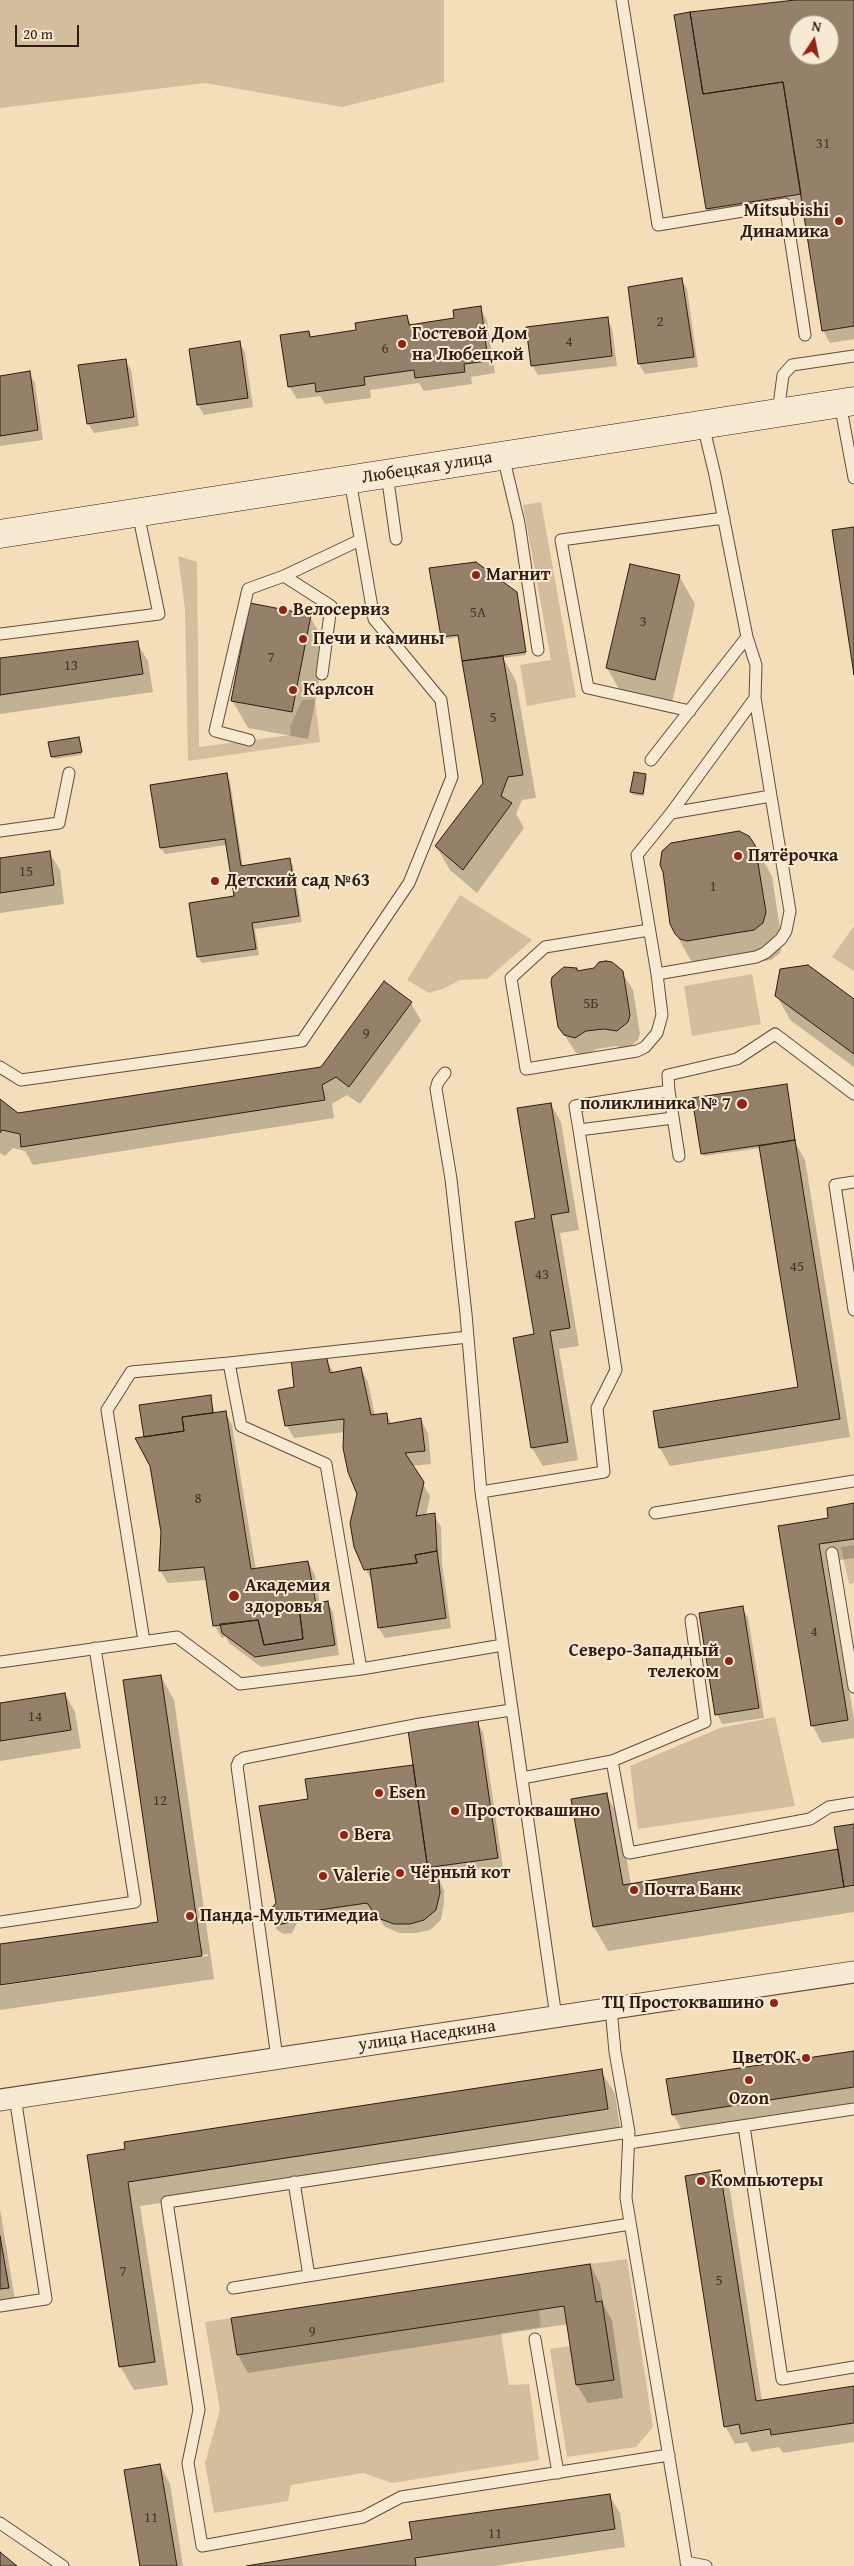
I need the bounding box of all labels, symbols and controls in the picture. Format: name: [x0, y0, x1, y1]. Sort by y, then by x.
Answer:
scale bar: [18, 15, 81, 47]
north arrow: [789, 15, 839, 65]
text: N: [810, 16, 823, 37]
text: 20 m: [23, 23, 53, 44]
house number: 31: [816, 135, 830, 153]
place label: Mitsubishi Динамика: [740, 200, 829, 242]
marker: Mitsubishi Динамика: [833, 215, 845, 227]
house number: 2: [656, 313, 664, 331]
place label: Гостевой Дом на Любецкой: [412, 323, 528, 366]
house number: 4: [565, 333, 573, 351]
marker: Гостевой Дом на Любецкой: [396, 338, 408, 350]
house number: 6: [381, 340, 389, 358]
street label: Любецкая улица: [360, 447, 494, 489]
place label: Магнит: [486, 564, 550, 586]
marker: Магнит: [470, 569, 482, 581]
place label: Велосервиз: [293, 599, 390, 621]
marker: Велосервиз: [277, 604, 289, 616]
house number: 5А: [470, 604, 486, 622]
house number: 3: [639, 613, 647, 631]
place label: Печи и камины: [313, 628, 445, 650]
marker: Печи и камины: [297, 633, 309, 645]
house number: 7: [267, 649, 275, 667]
house number: 13: [64, 657, 78, 675]
place label: Карлсон: [303, 679, 374, 701]
marker: Карлсон: [287, 684, 299, 696]
house number: 5: [489, 709, 497, 727]
place label: Пятёрочка: [748, 845, 838, 867]
marker: Пятёрочка: [732, 850, 744, 862]
house number: 15: [19, 863, 33, 881]
place label: Детский сад №63: [225, 870, 370, 892]
marker: Детский сад №63: [209, 875, 221, 887]
house number: 1: [709, 878, 717, 896]
house number: 5Б: [583, 995, 599, 1013]
house number: 9: [362, 1025, 370, 1043]
place label: поликлиника № 7: [580, 1093, 731, 1115]
marker: поликлиника № 7: [735, 1097, 749, 1111]
house number: 45: [790, 1258, 804, 1276]
house number: 43: [535, 1266, 549, 1284]
house number: 8: [194, 1490, 202, 1508]
place label: Академия здоровья: [245, 1575, 330, 1618]
marker: Академия здоровья: [227, 1589, 241, 1603]
house number: 4: [810, 1623, 818, 1641]
place label: Северо-Западный телеком: [569, 1640, 719, 1682]
marker: Северо-Западный телеком: [723, 1655, 735, 1667]
house number: 14: [28, 1708, 42, 1726]
place label: Esen: [389, 1782, 426, 1804]
marker: Esen: [373, 1787, 385, 1799]
house number: 12: [153, 1792, 167, 1810]
place label: Простоквашино: [465, 1800, 600, 1822]
marker: Простоквашино: [449, 1805, 461, 1817]
place label: Вега: [354, 1824, 391, 1846]
marker: Вега: [338, 1829, 350, 1841]
place label: Чёрный кот: [410, 1862, 510, 1884]
place label: Valerie: [333, 1865, 390, 1887]
marker: Чёрный кот: [394, 1867, 406, 1879]
marker: Valerie: [317, 1870, 329, 1882]
place label: Почта Банк: [644, 1879, 741, 1901]
marker: Почта Банк: [628, 1884, 640, 1896]
place label: Панда-Мультимедиа: [200, 1905, 378, 1927]
marker: Панда-Мультимедиа: [184, 1910, 196, 1922]
place label: ТЦ Простоквашино: [602, 1992, 764, 2014]
marker: ТЦ Простоквашино: [768, 1997, 780, 2009]
street label: улица Наседкина: [357, 2016, 497, 2056]
place label: ЦветОК: [732, 2047, 796, 2069]
marker: ЦветОК: [800, 2052, 812, 2064]
marker: Ozon: [743, 2074, 755, 2086]
place label: Ozon: [729, 2088, 769, 2110]
place label: Компьютеры: [711, 2170, 823, 2192]
marker: Компьютеры: [695, 2175, 707, 2187]
house number: 7: [119, 2263, 127, 2281]
house number: 5: [715, 2272, 723, 2290]
house number: 9: [308, 2323, 316, 2341]
house number: 11: [144, 2509, 158, 2527]
house number: 11: [488, 2525, 502, 2543]

